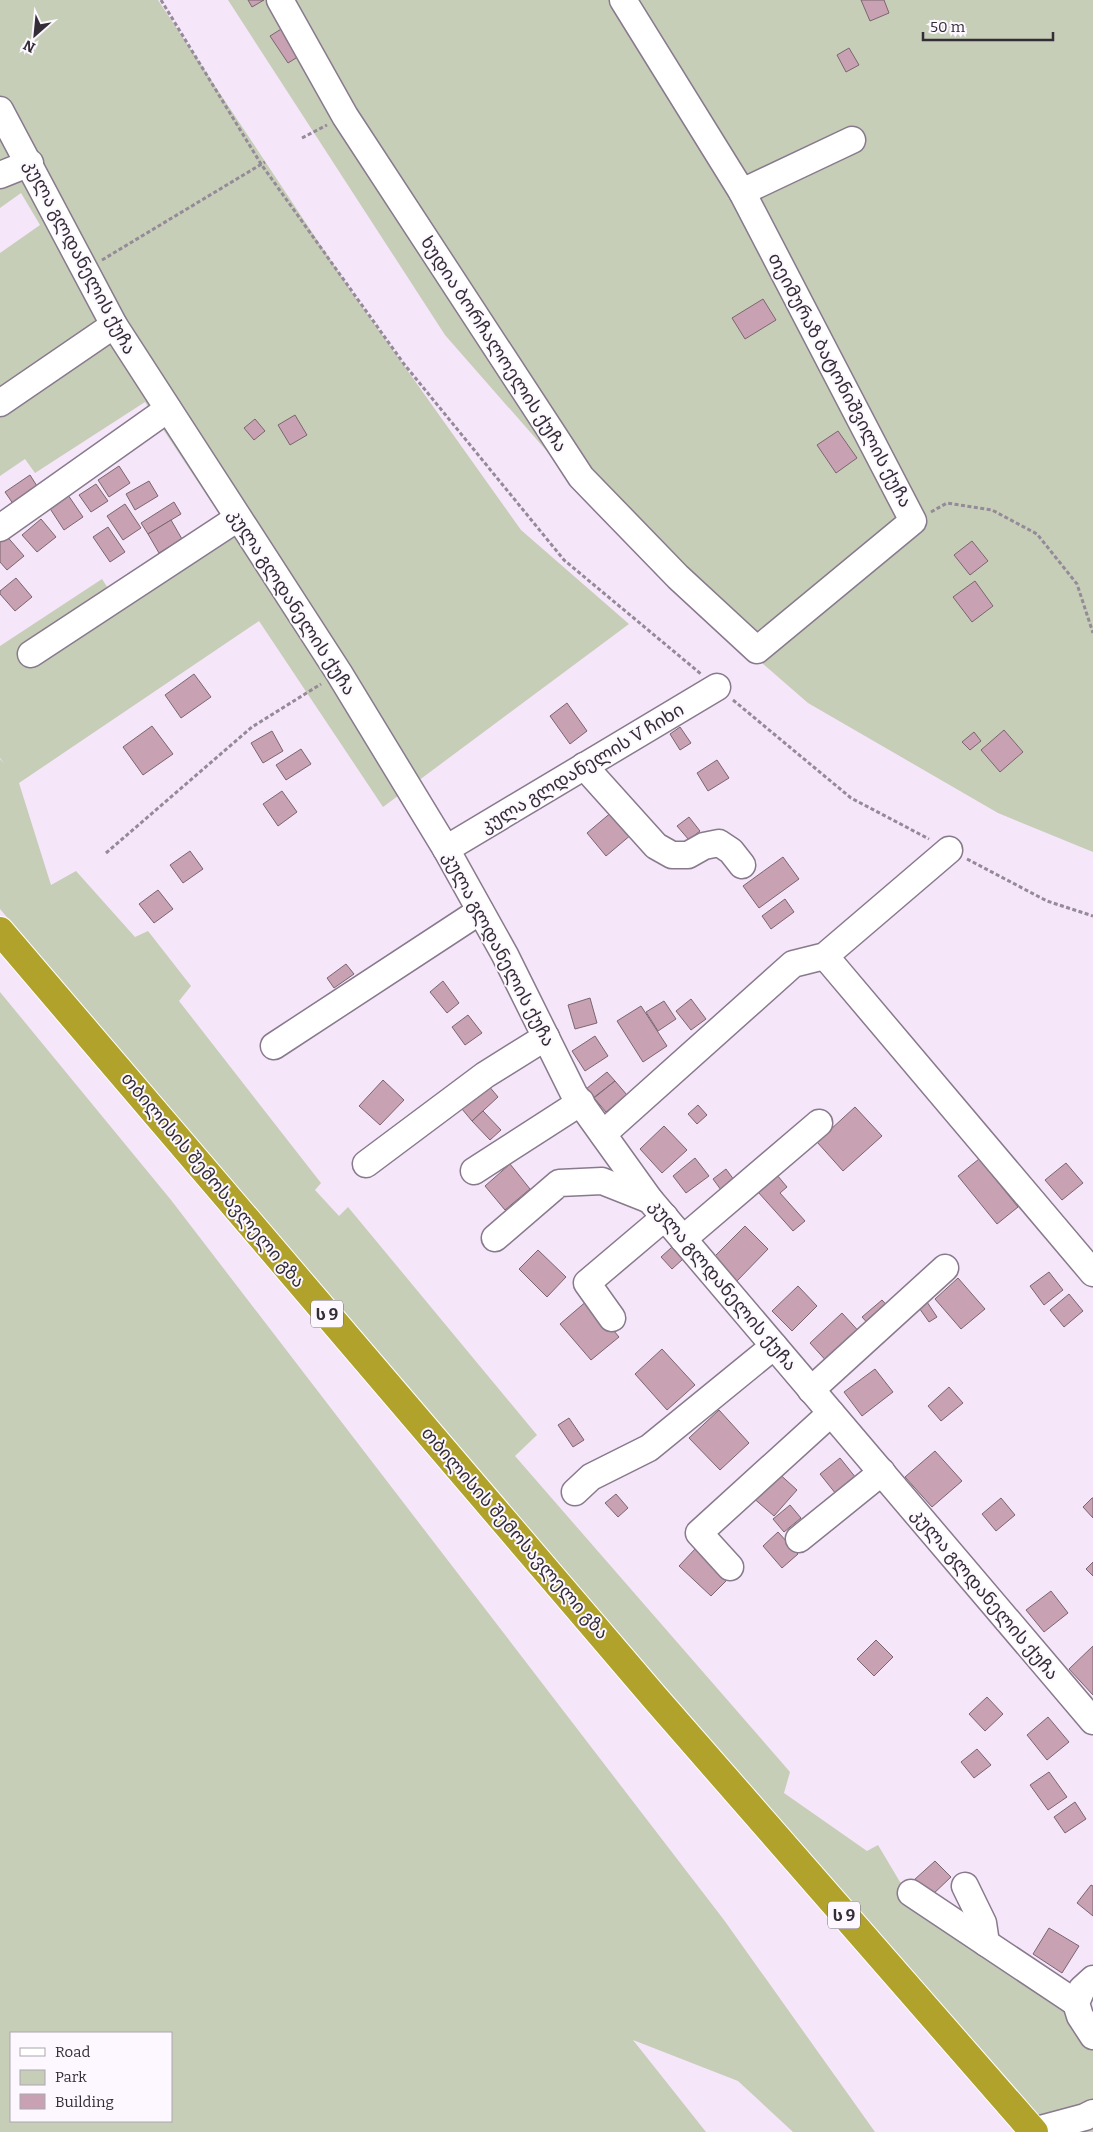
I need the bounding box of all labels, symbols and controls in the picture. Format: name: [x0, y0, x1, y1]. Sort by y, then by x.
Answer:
north arrow: [10, 10, 60, 60]
scale bar: [923, 10, 1053, 42]
text: 50 m: [930, 18, 966, 36]
text: N: [20, 36, 38, 56]
street label: კულა გლდანელის ქუჩა: [19, 156, 141, 358]
street label: ხუდია ბორჩალოელის ქუჩა: [416, 232, 572, 456]
street label: თეიმურაზ ბატონიშვილის ქუჩა: [763, 249, 917, 511]
street label: კულა გლდანელის ქუჩა: [224, 505, 360, 699]
street label: კულა გლდანელის V ჩიხი: [476, 698, 688, 838]
street label: კულა გლდანელის ქუჩა: [438, 848, 560, 1050]
street label: თბილისის შემოსავლელი გზა: [116, 1068, 310, 1292]
street label: კულა გლდანელის ქუჩა: [645, 1195, 801, 1375]
road number: ს 9: [311, 1300, 343, 1328]
street label: თბილისის შემოსავლელი გზა: [417, 1422, 613, 1644]
street label: კულა გლდანელის ქუჩა: [907, 1504, 1063, 1684]
road number: ს 9: [828, 1902, 860, 1928]
legend: [10, 2032, 172, 2122]
text: Road: [55, 2043, 90, 2061]
text: Park: [55, 2068, 87, 2086]
text: Building: [55, 2093, 114, 2111]

